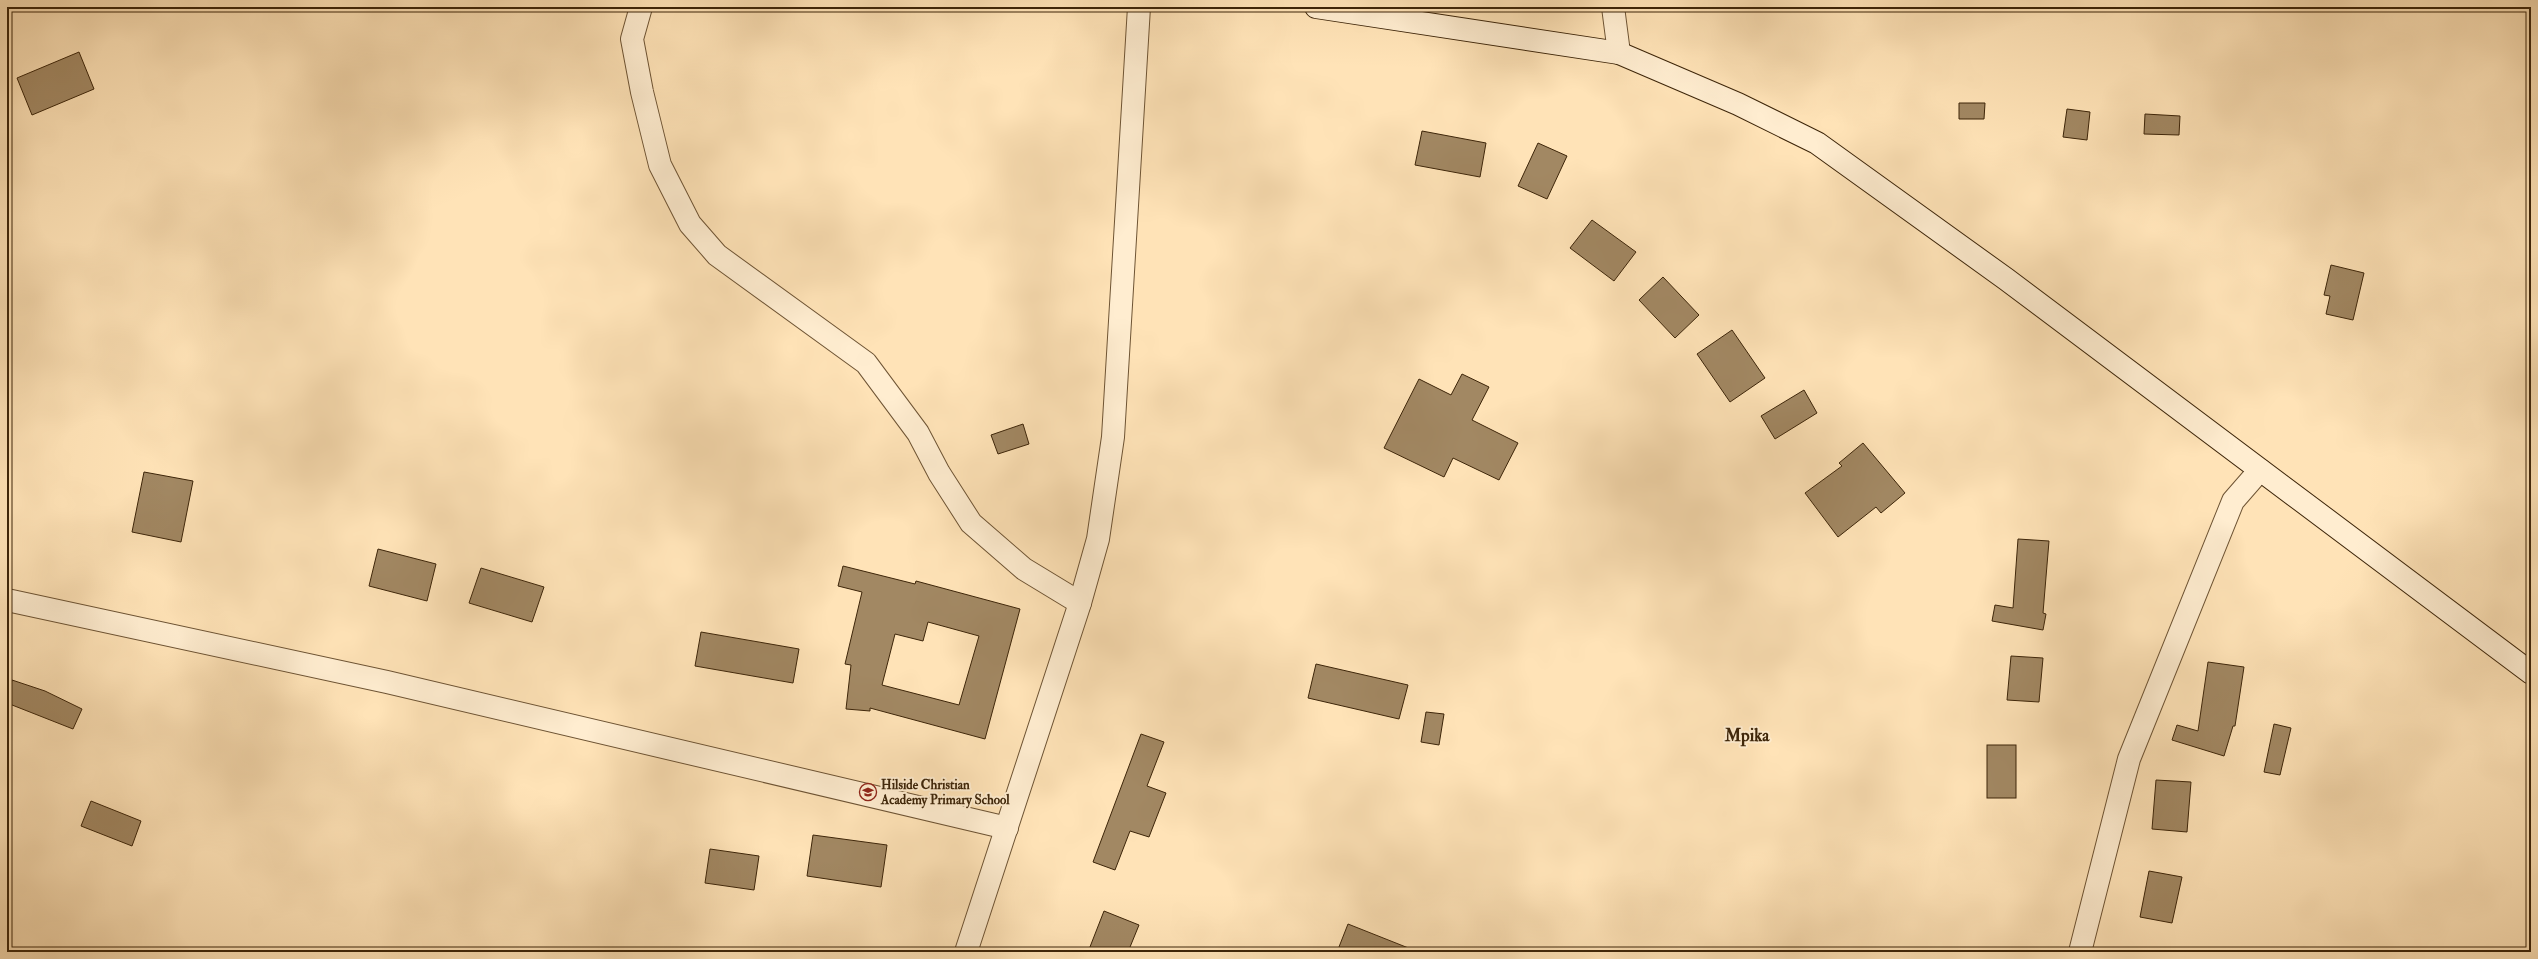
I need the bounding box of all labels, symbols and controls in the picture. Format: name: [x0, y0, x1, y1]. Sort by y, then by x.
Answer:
district label: Mpika: [1724, 725, 1770, 747]
place label: Hilside Christian Academy Primary School: [880, 777, 1010, 809]
school or university icon: Hilside Christian Academy Primary School: [858, 782, 878, 802]

